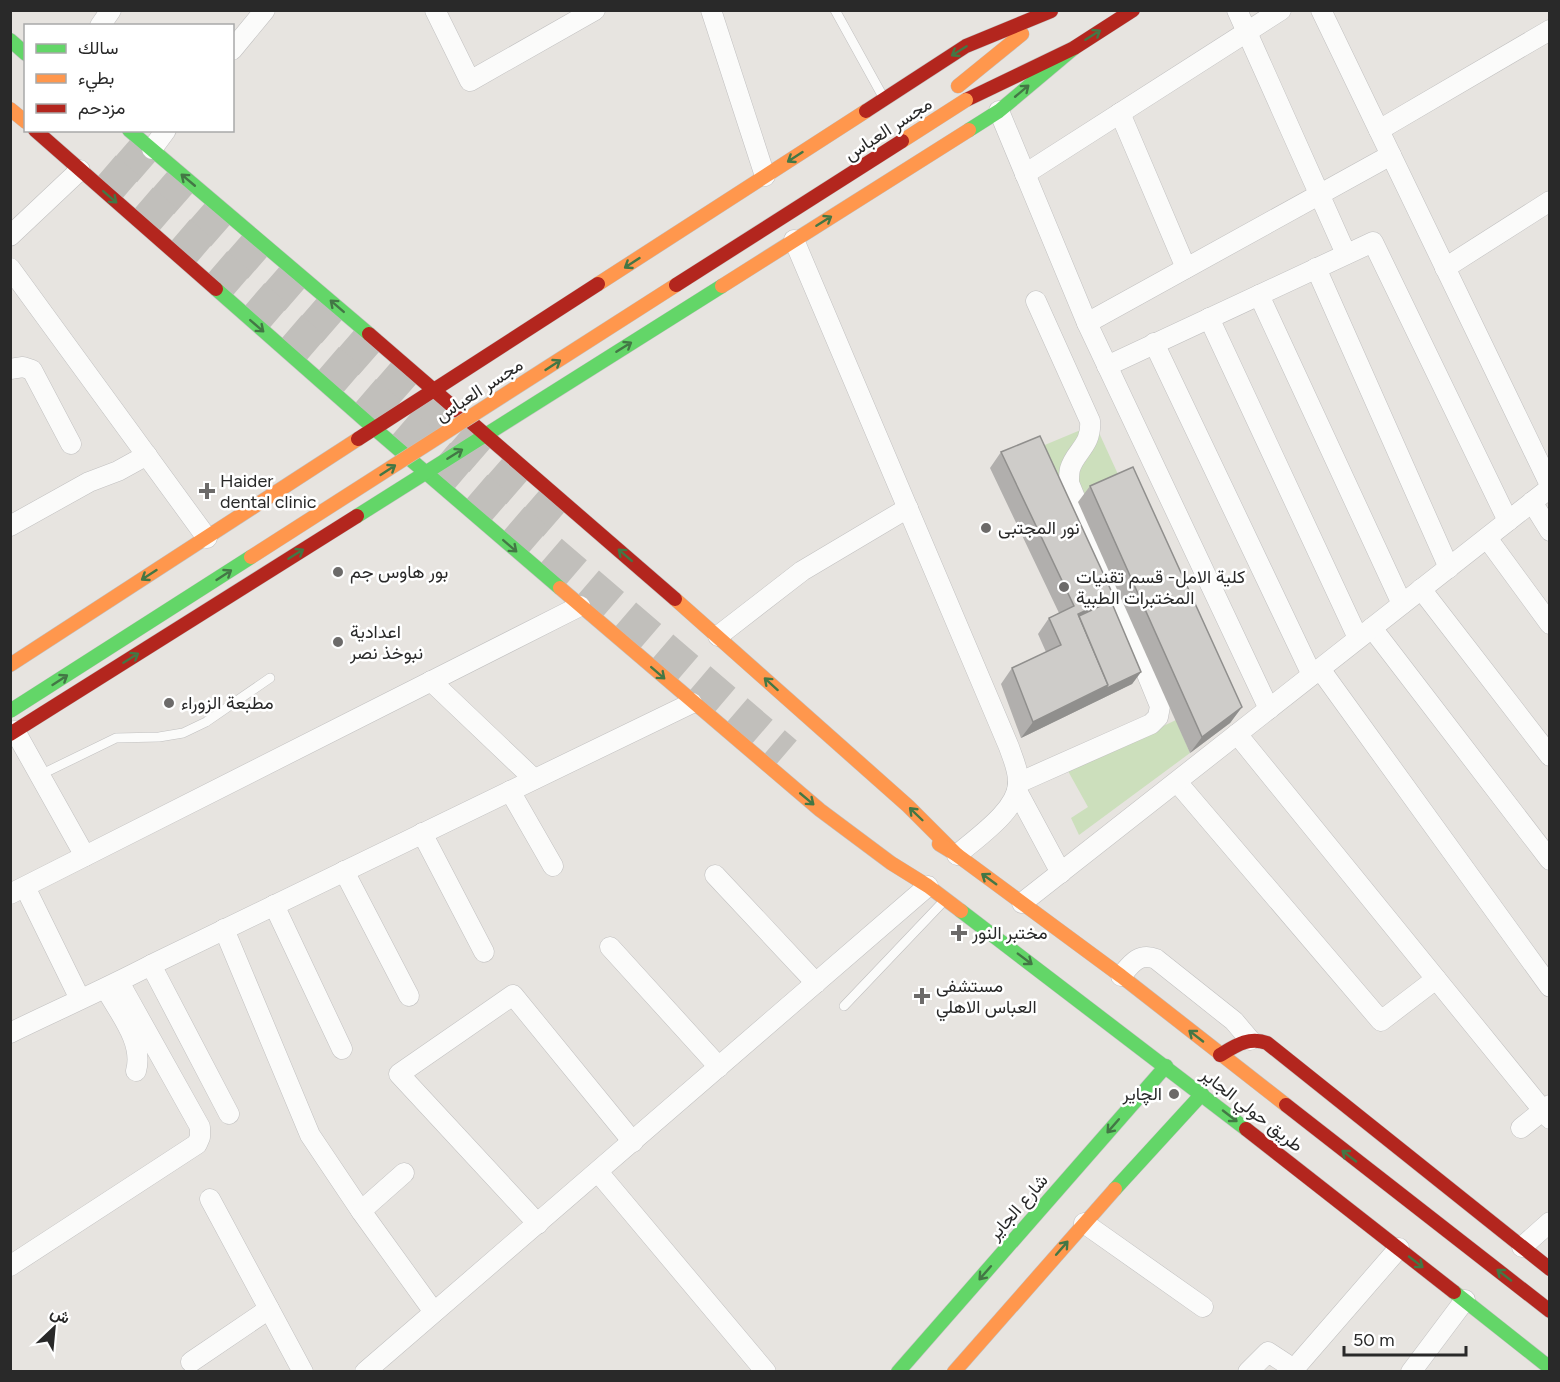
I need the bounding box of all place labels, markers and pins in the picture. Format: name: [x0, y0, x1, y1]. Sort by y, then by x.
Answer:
place label: Haider dental clinic: [220, 470, 317, 513]
marker: Haider dental clinic: [198, 482, 216, 500]
place label: نور المجتبى: [998, 517, 1080, 539]
marker: نور المجتبى: [979, 521, 993, 535]
place label: بور هاوس جم: [350, 561, 448, 584]
marker: بور هاوس جم: [331, 565, 345, 579]
place label: كلية الامل- قسم تقنيات المختبرات الطبية: [1076, 566, 1245, 609]
marker: كلية الامل- قسم تقنيات المختبرات الطبية: [1057, 580, 1071, 594]
place label: اعدادية نبوخذ نصر: [349, 621, 423, 664]
marker: اعدادية نبوخذ نصر: [331, 635, 345, 649]
place label: مطبعة الزوراء: [181, 692, 274, 714]
marker: مطبعة الزوراء: [162, 696, 176, 710]
place label: مختبر النور: [971, 922, 1048, 944]
marker: مختبر النور: [950, 924, 968, 942]
place label: مستشفى العباس الاهلي: [936, 975, 1037, 1022]
marker: مستشفى العباس الاهلي: [913, 987, 931, 1005]
place label: الچاير: [1121, 1083, 1162, 1106]
marker: الچاير: [1167, 1087, 1181, 1101]

